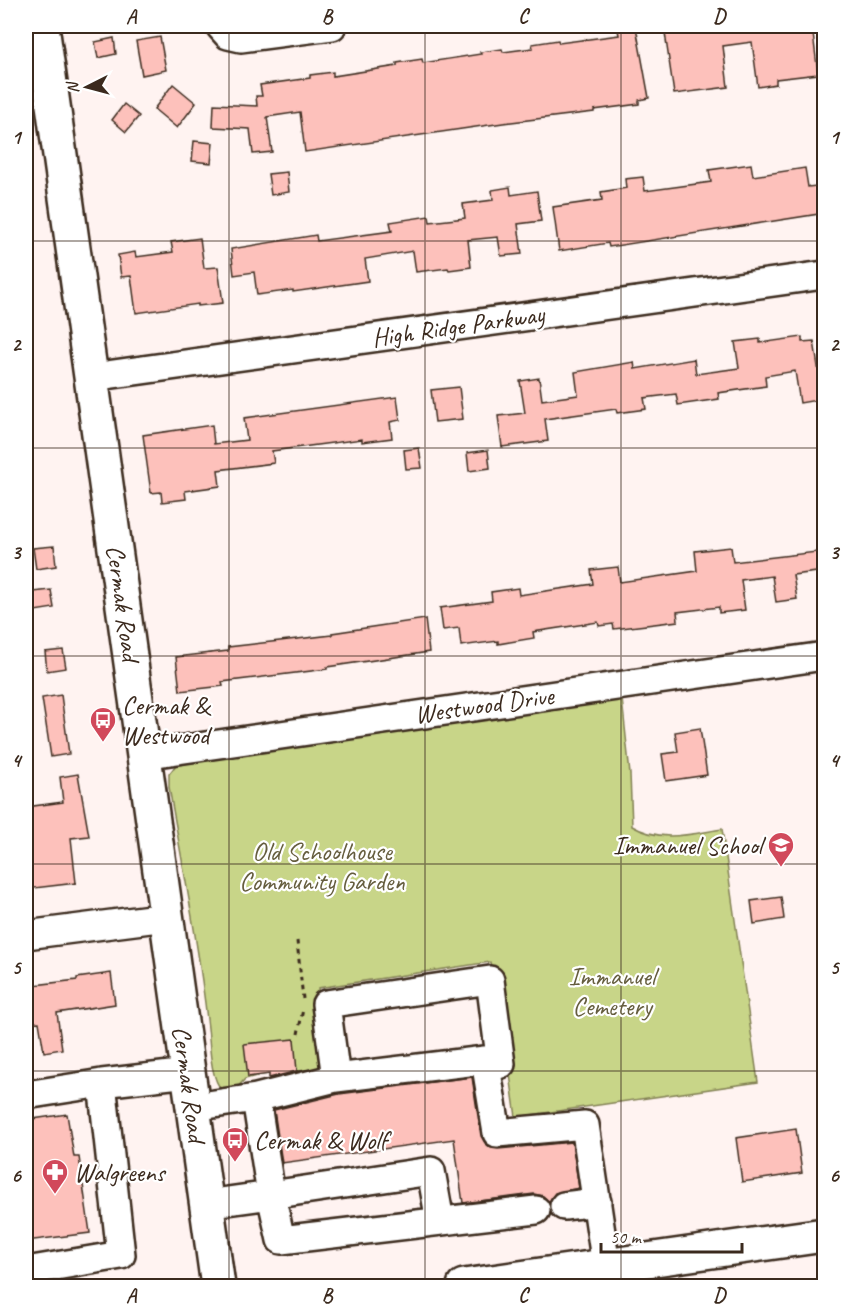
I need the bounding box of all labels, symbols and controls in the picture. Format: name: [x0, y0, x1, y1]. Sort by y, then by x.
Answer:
text: A: [126, 4, 138, 29]
text: B: [322, 4, 334, 29]
text: C: [518, 4, 530, 29]
text: D: [713, 4, 727, 29]
north arrow: [57, 57, 117, 117]
text: N: [62, 79, 84, 94]
text: 1: [12, 125, 23, 150]
text: 1: [830, 125, 841, 150]
street label: High Ridge Parkway: [370, 297, 548, 354]
text: 2: [12, 332, 23, 357]
text: 2: [830, 332, 841, 357]
text: 3: [12, 540, 23, 565]
text: 3: [830, 540, 841, 565]
street label: Cermak Road: [99, 543, 148, 667]
street label: Westwood Drive: [413, 679, 557, 731]
place label: Cermak & Westwood: [122, 689, 213, 752]
bus stop icon: Cermak & Westwood: [88, 705, 118, 743]
text: 4: [12, 748, 24, 773]
text: 4: [830, 748, 842, 773]
place label: Immanuel School: [613, 829, 767, 862]
school or university icon: Immanuel School: [766, 830, 796, 868]
park label: Old Schoolhouse Community Garden: [239, 835, 405, 898]
text: 5: [12, 955, 23, 980]
text: 5: [830, 955, 841, 980]
park label: Immanuel Cemetery: [569, 960, 660, 1023]
street label: Cermak Road: [165, 1024, 214, 1148]
place label: Cermak & Wolf: [254, 1124, 392, 1157]
bus stop icon: Cermak & Wolf: [220, 1125, 250, 1163]
place label: Walgreens: [74, 1156, 167, 1189]
pharmacy icon: Walgreens: [40, 1157, 70, 1195]
text: 6: [11, 1163, 22, 1188]
text: 6: [829, 1163, 840, 1188]
scale bar: [601, 1216, 742, 1254]
text: 50 m: [610, 1226, 643, 1248]
text: A: [126, 1283, 138, 1308]
text: B: [322, 1283, 334, 1308]
text: C: [518, 1283, 530, 1308]
text: D: [713, 1283, 727, 1308]

